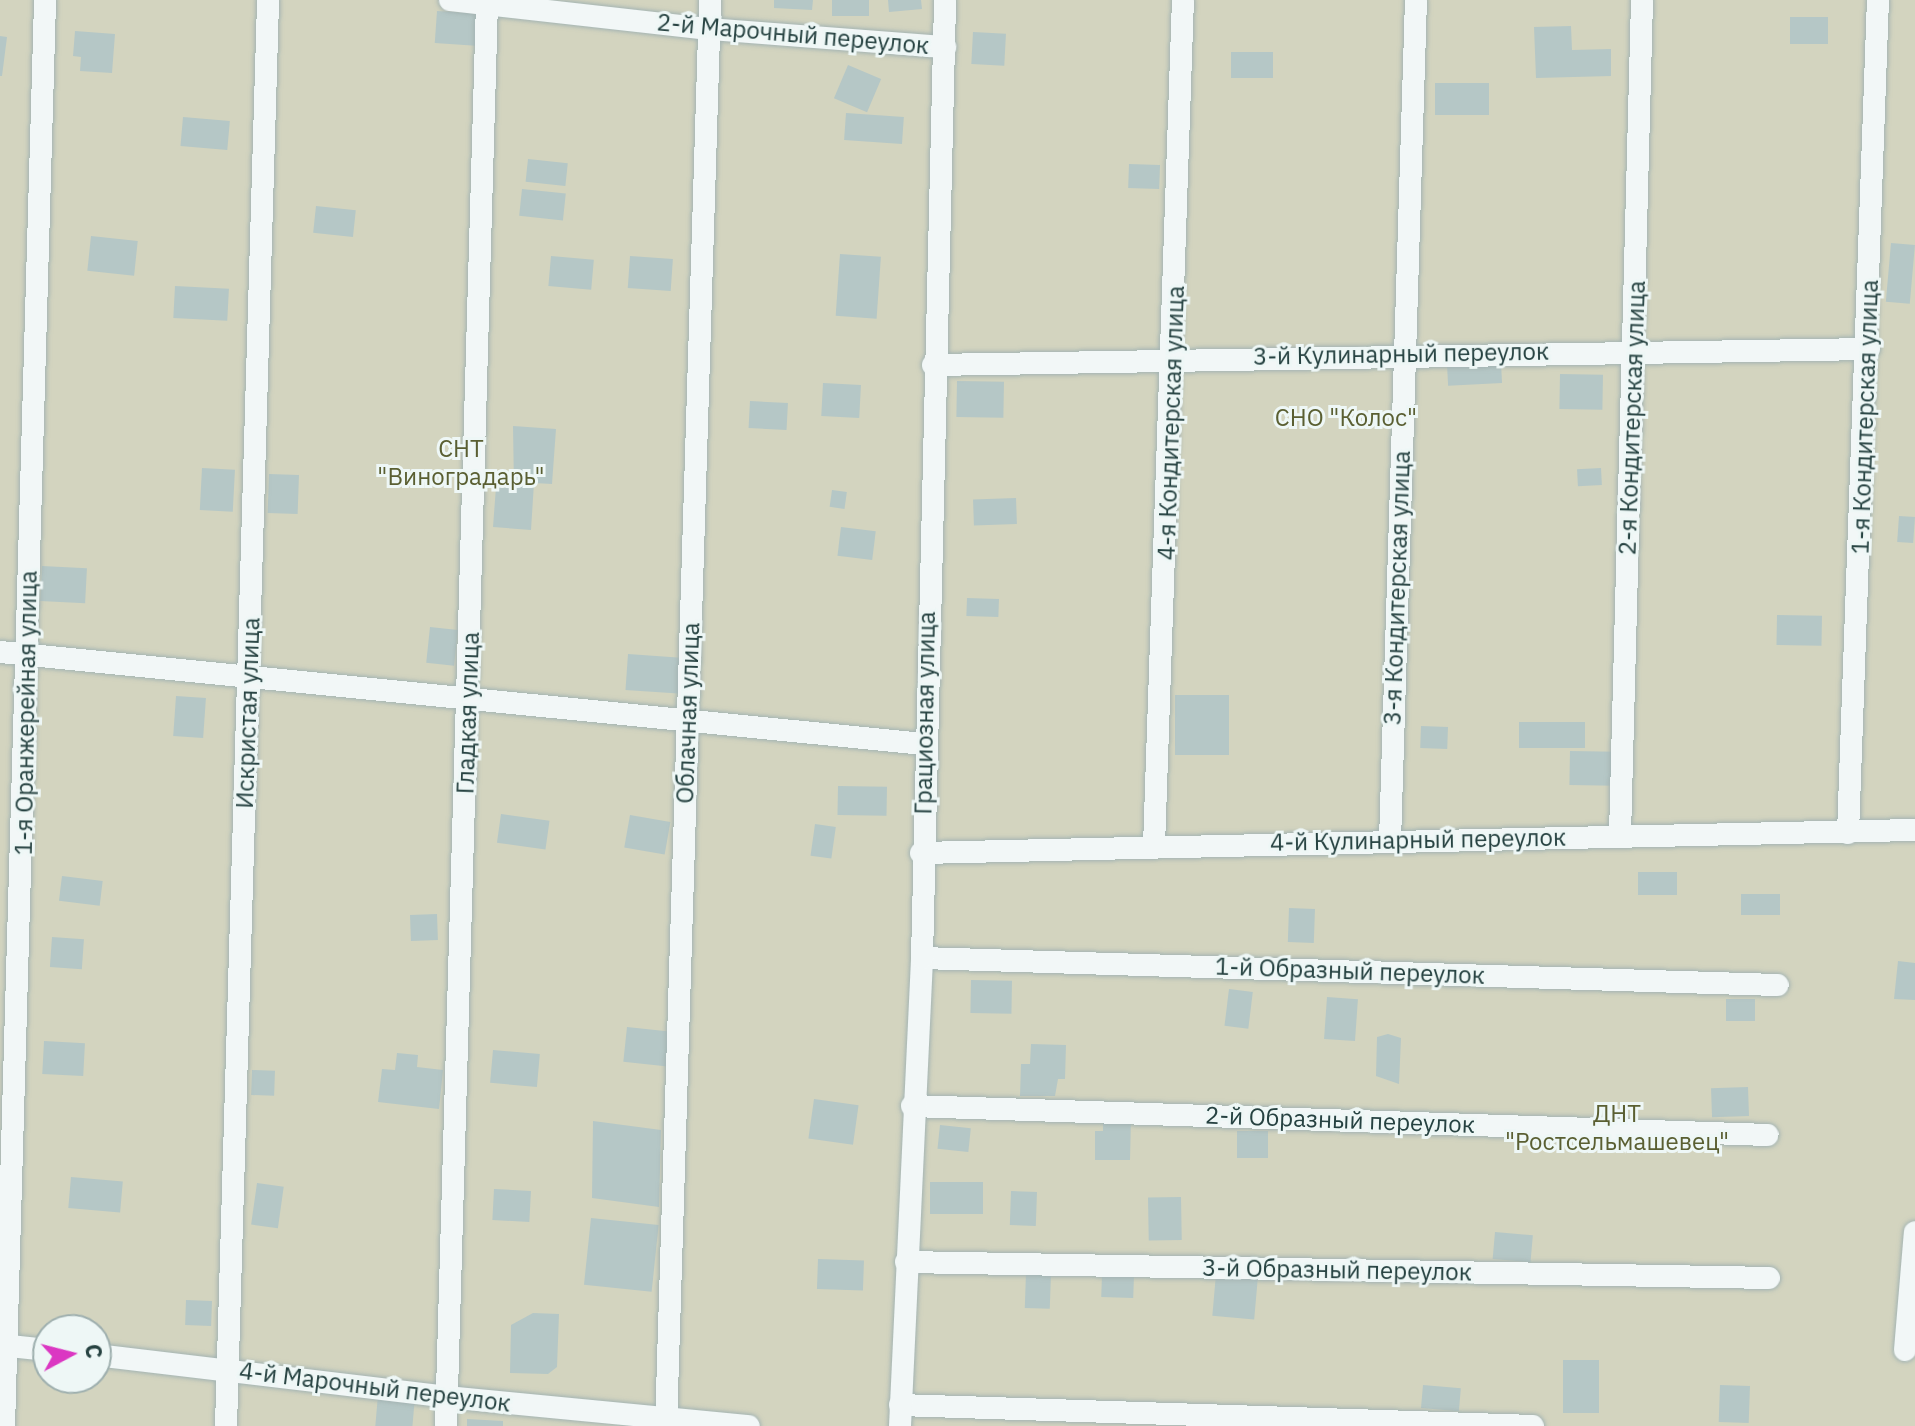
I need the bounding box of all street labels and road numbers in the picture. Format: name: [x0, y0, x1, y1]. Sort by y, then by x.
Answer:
street label: 2-й Марочный переулок: [656, 8, 930, 60]
street label: 1-я Кондитерская улица: [1846, 279, 1884, 555]
street label: 2-я Кондитерская улица: [1613, 280, 1651, 556]
street label: 4-я Кондитерская улица: [1152, 285, 1190, 561]
street label: 3-й Кулинарный переулок: [1253, 337, 1549, 371]
street label: 3-я Кондитерская улица: [1378, 450, 1416, 726]
street label: 1-я Оранжерейная улица: [9, 570, 43, 856]
street label: Грациозная улица: [909, 611, 941, 815]
street label: Искристая улица: [230, 617, 266, 809]
street label: Облачная улица: [670, 622, 706, 804]
street label: Гладкая улица: [451, 631, 485, 795]
street label: 4-й Кулинарный переулок: [1270, 823, 1566, 857]
street label: 1-й Образный переулок: [1215, 952, 1485, 990]
street label: 2-й Образный переулок: [1205, 1101, 1475, 1139]
street label: 3-й Образный переулок: [1202, 1253, 1472, 1287]
street label: 4-й Марочный переулок: [238, 1356, 512, 1418]

